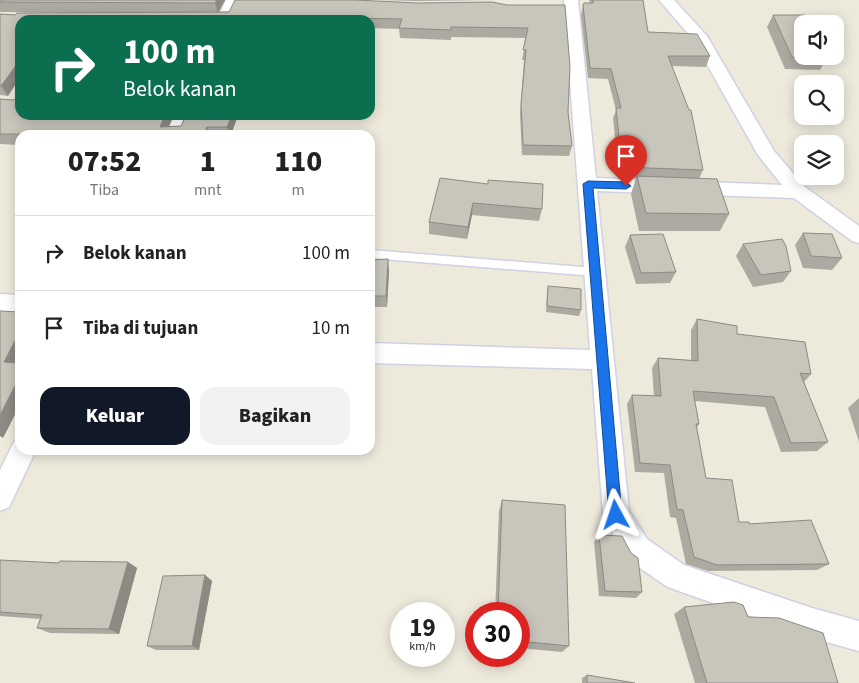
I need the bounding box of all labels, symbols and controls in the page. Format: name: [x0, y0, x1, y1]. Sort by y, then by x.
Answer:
map controls: [794, 15, 844, 185]
button: sound: [794, 15, 844, 65]
text: 100 m: [123, 27, 215, 77]
icon: right: [40, 35, 105, 100]
text: Belok kanan: [123, 73, 237, 105]
button: search: [794, 75, 844, 125]
pin: [605, 135, 647, 186]
button: layers: [794, 135, 844, 185]
text: 07:52: [68, 140, 141, 183]
text: 1: [200, 140, 216, 183]
text: 110: [274, 140, 322, 183]
icon: arrive: [612, 142, 640, 170]
text: Tiba: [90, 179, 119, 201]
text: mnt: [194, 179, 221, 201]
text: m: [292, 179, 305, 201]
icon: right: [40, 239, 68, 267]
text: Belok kanan: [83, 240, 187, 267]
text: 100 m: [302, 240, 350, 267]
icon: arrive: [40, 314, 68, 342]
text: Tiba di tujuan: [83, 315, 198, 342]
text: 10 m: [312, 315, 350, 342]
button: Keluar: [40, 387, 190, 445]
button: Bagikan: [200, 387, 350, 445]
position arrow: [589, 488, 641, 540]
speed limit sign: 30: [465, 602, 530, 667]
text: 19: [409, 610, 436, 646]
text: km/h: [409, 638, 436, 655]

